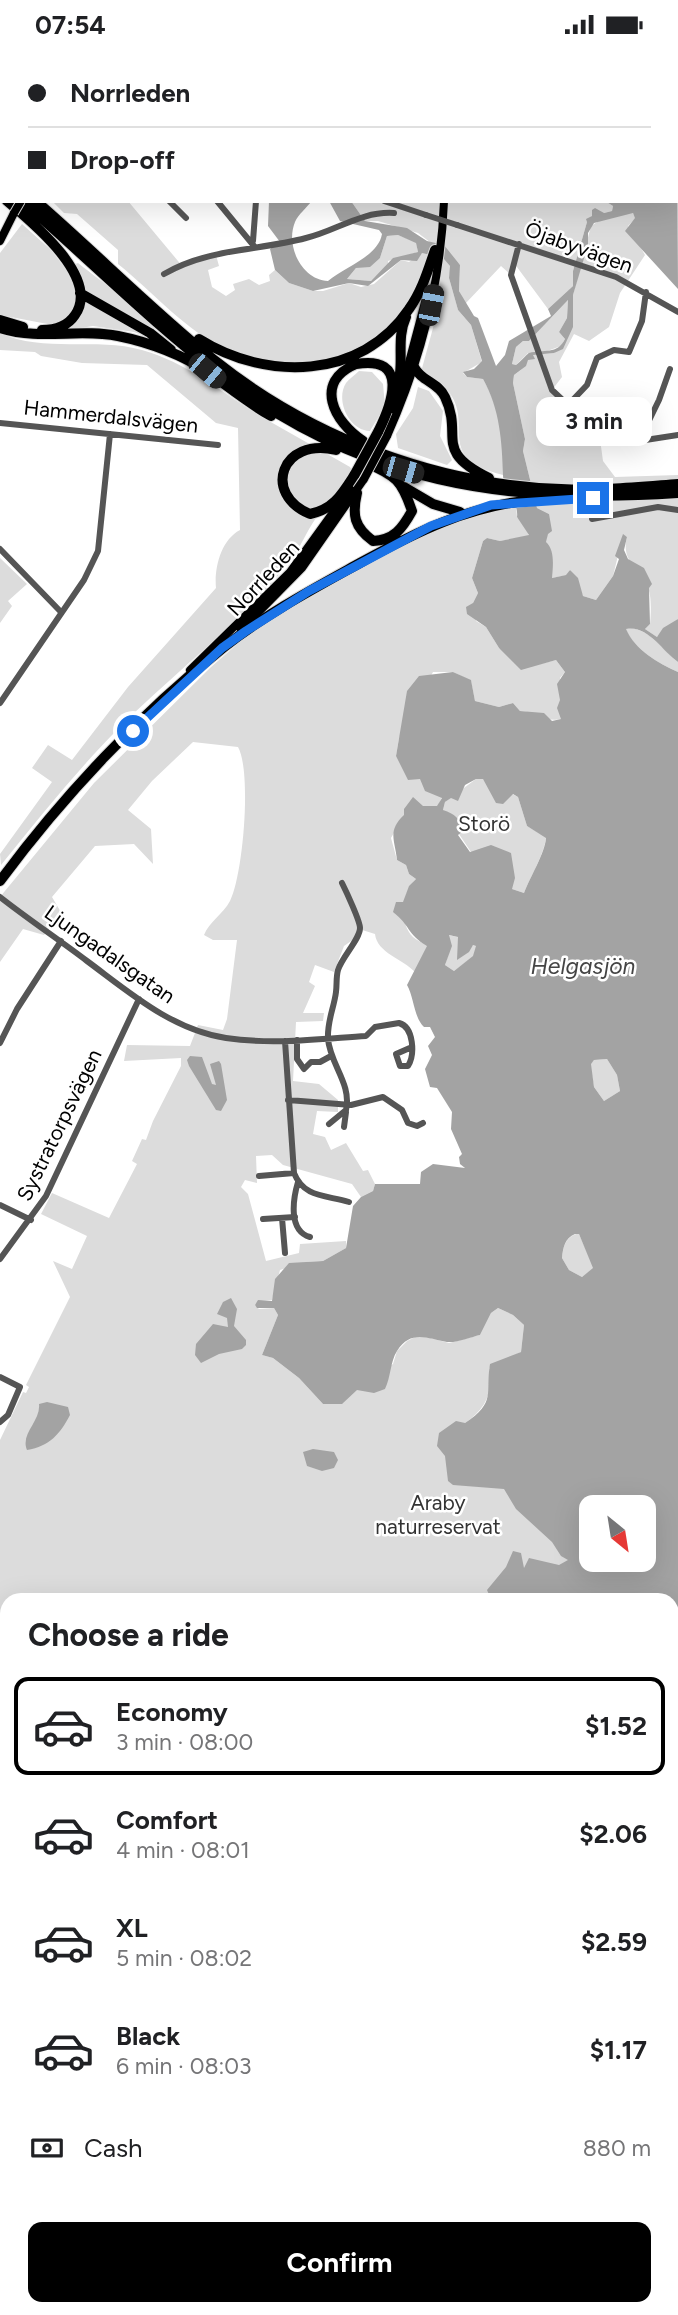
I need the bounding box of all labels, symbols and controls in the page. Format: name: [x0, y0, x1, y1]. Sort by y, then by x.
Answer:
text: 07:54: [35, 9, 106, 41]
text: Norrleden: [70, 77, 190, 109]
text: Drop-off: [70, 144, 175, 176]
street label: Öjabyvägen: [522, 216, 636, 278]
car: [417, 282, 446, 328]
car: [185, 349, 230, 393]
street label: Hammerdalsvägen: [23, 394, 199, 438]
callout: 3 min: [535, 397, 651, 445]
text: 3 min: [565, 407, 623, 435]
car: [380, 454, 427, 486]
route end: [577, 482, 609, 514]
street label: Norrleden: [222, 535, 304, 621]
route start: [117, 715, 149, 747]
park label: Storö: [458, 811, 510, 836]
street label: Ljungadalsgatan: [40, 900, 180, 1008]
water label: Helgasjön: [531, 952, 636, 980]
street label: Systratorpsvägen: [11, 1045, 107, 1205]
park label: Araby naturreservat: [375, 1490, 501, 1539]
north arrow: [579, 1495, 656, 1571]
map controls: [579, 1495, 656, 1572]
text: Choose a ride: [28, 1616, 229, 1654]
icon: car: [32, 1695, 95, 1758]
text: Economy: [116, 1696, 228, 1728]
text: $1.52: [585, 1710, 647, 1742]
text: 3 min · 08:00: [116, 1728, 253, 1756]
icon: car: [32, 1803, 95, 1866]
text: Comfort: [116, 1804, 218, 1836]
text: $2.06: [579, 1818, 647, 1850]
text: 4 min · 08:01: [116, 1836, 250, 1864]
icon: car: [32, 1911, 95, 1974]
text: XL: [116, 1912, 148, 1944]
text: $2.59: [581, 1926, 647, 1958]
text: 5 min · 08:02: [116, 1944, 252, 1972]
icon: car: [32, 2019, 95, 2082]
text: Black: [116, 2020, 180, 2052]
text: $1.17: [590, 2034, 647, 2066]
text: 6 min · 08:03: [116, 2052, 252, 2080]
icon: cash: [28, 2129, 66, 2167]
text: Cash: [84, 2132, 143, 2164]
text: 880 m: [583, 2134, 651, 2162]
button: Confirm: [28, 2222, 651, 2302]

